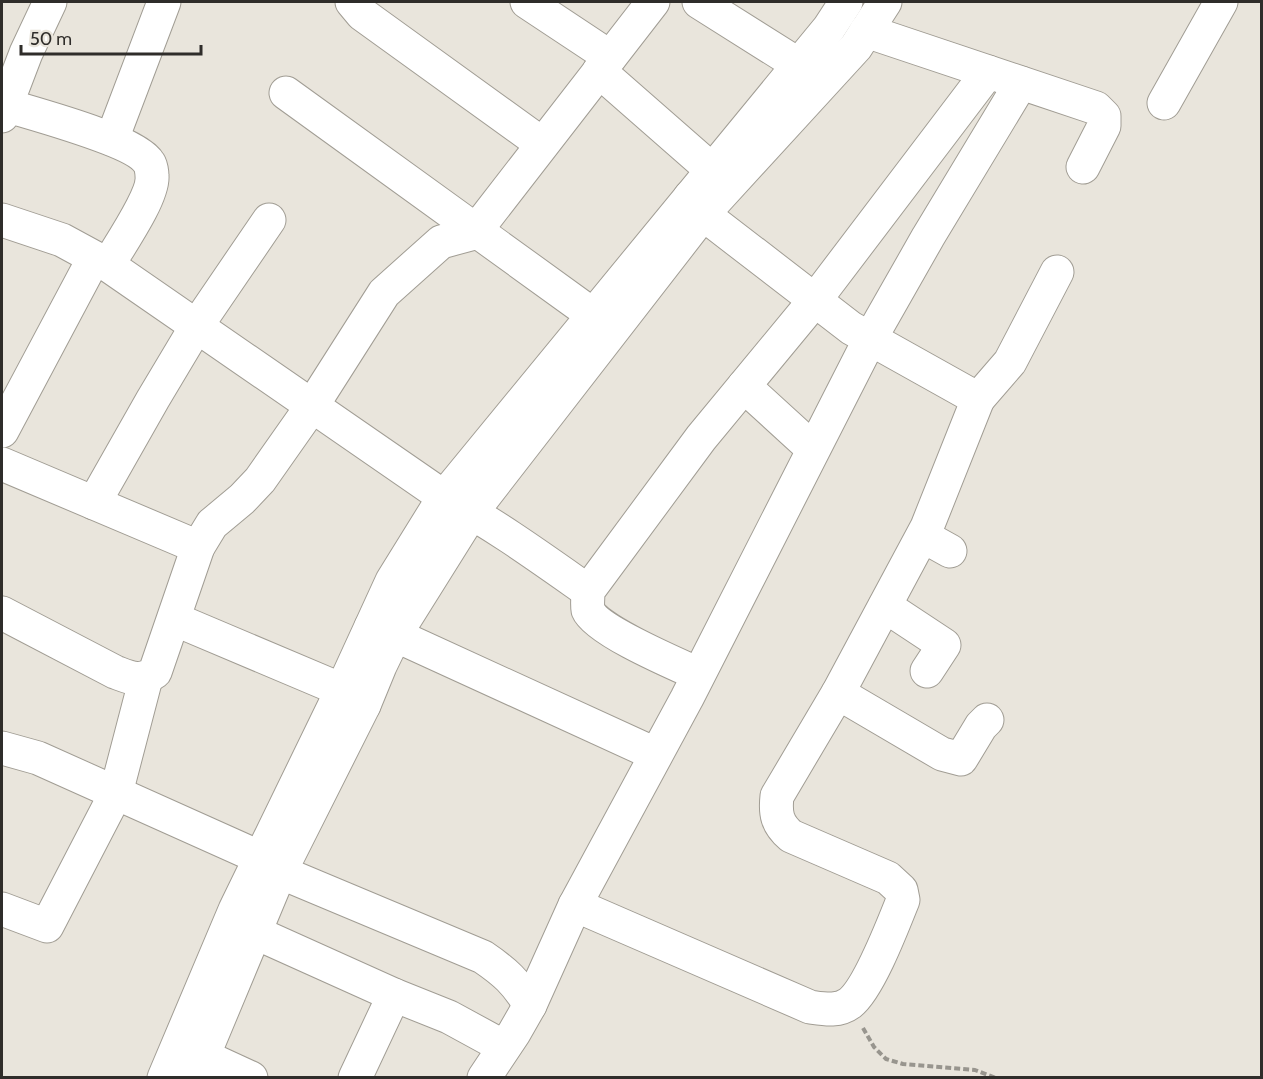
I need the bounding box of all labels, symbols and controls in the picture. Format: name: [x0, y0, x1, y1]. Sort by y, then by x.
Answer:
scale bar: [21, 18, 201, 56]
text: 50 m: [30, 28, 72, 50]

